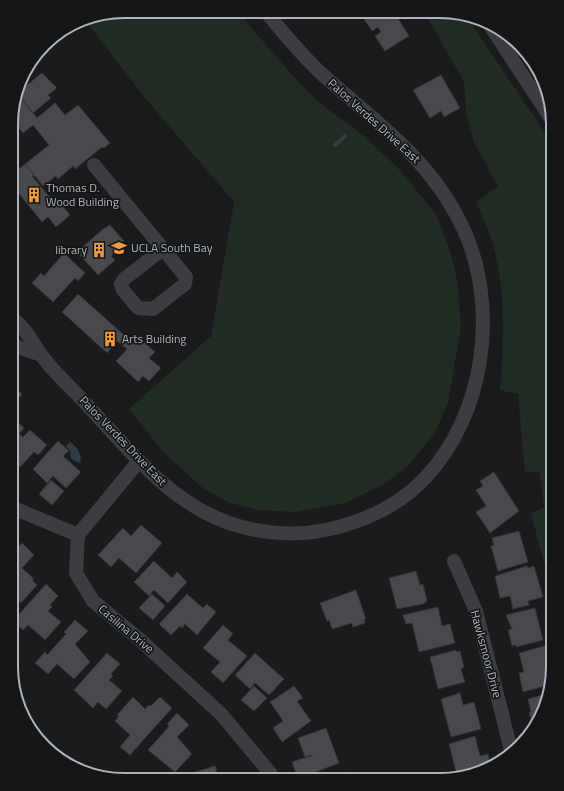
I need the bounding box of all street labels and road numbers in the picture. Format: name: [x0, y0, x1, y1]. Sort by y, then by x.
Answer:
street label: Palos Verdes Drive East: [324, 74, 425, 168]
street label: Palos Verdes Drive East: [75, 391, 172, 491]
street label: Casilina Drive: [94, 600, 158, 658]
street label: Hawksmoor Drive: [466, 608, 507, 700]

